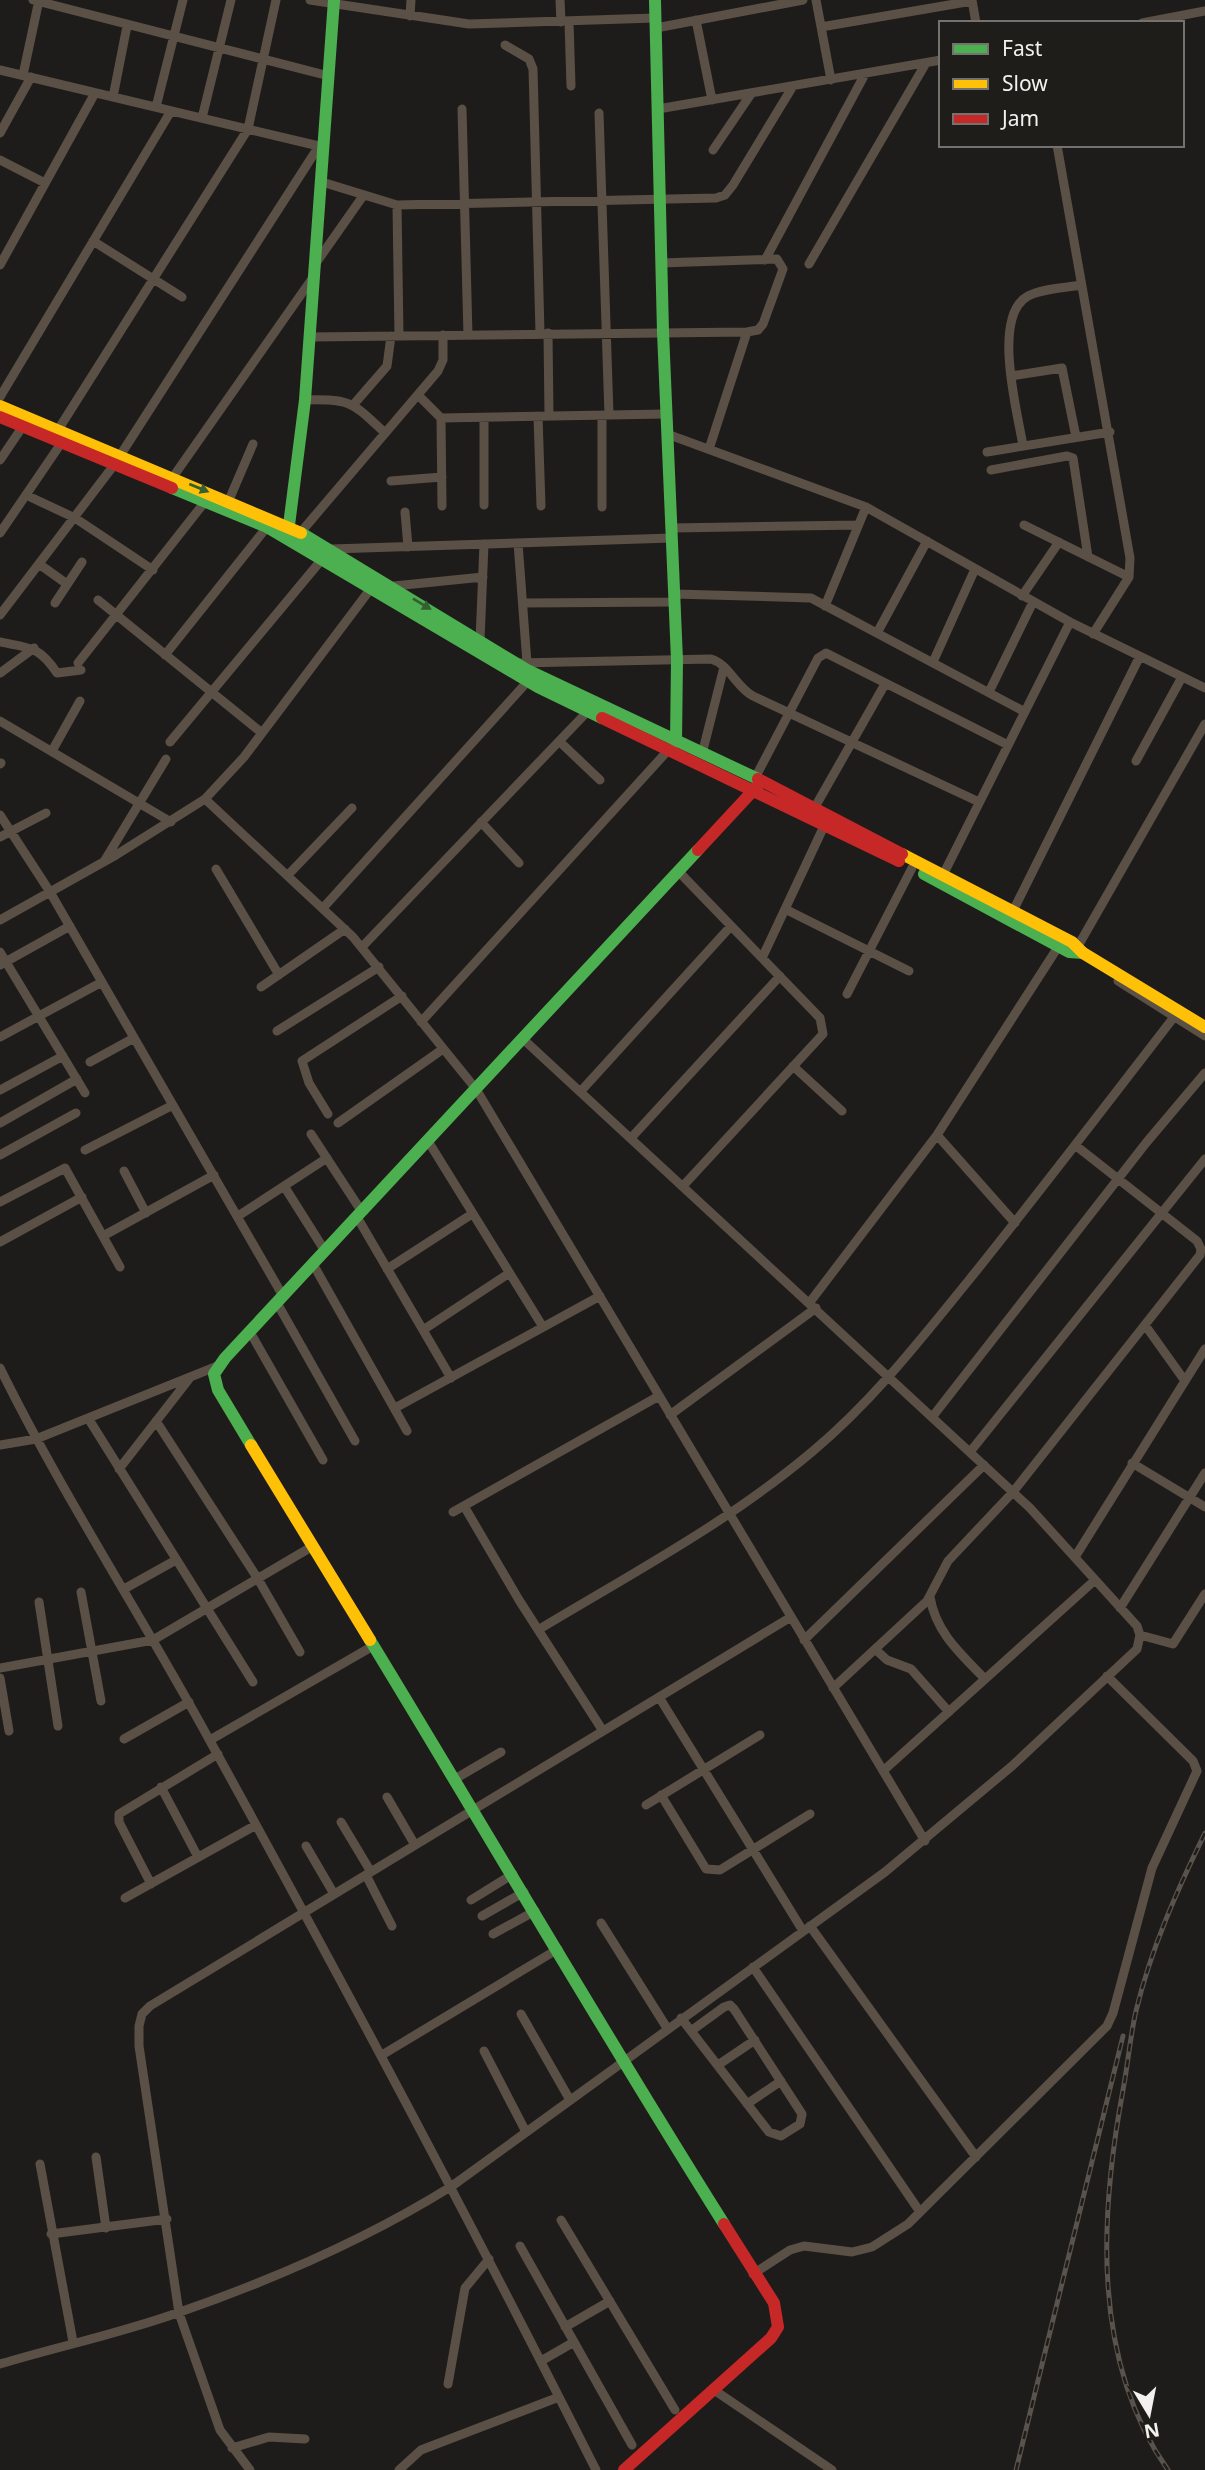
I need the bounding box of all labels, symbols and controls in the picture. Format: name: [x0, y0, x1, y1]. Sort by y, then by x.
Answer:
legend: [939, 21, 1184, 147]
text: Fast: [1002, 34, 1043, 62]
text: Slow: [1002, 69, 1048, 97]
text: Jam: [1000, 104, 1039, 132]
one-way arrow: [189, 482, 210, 493]
one-way arrow: [413, 597, 432, 610]
north arrow: [1114, 2379, 1184, 2449]
text: N: [1142, 2417, 1162, 2445]

